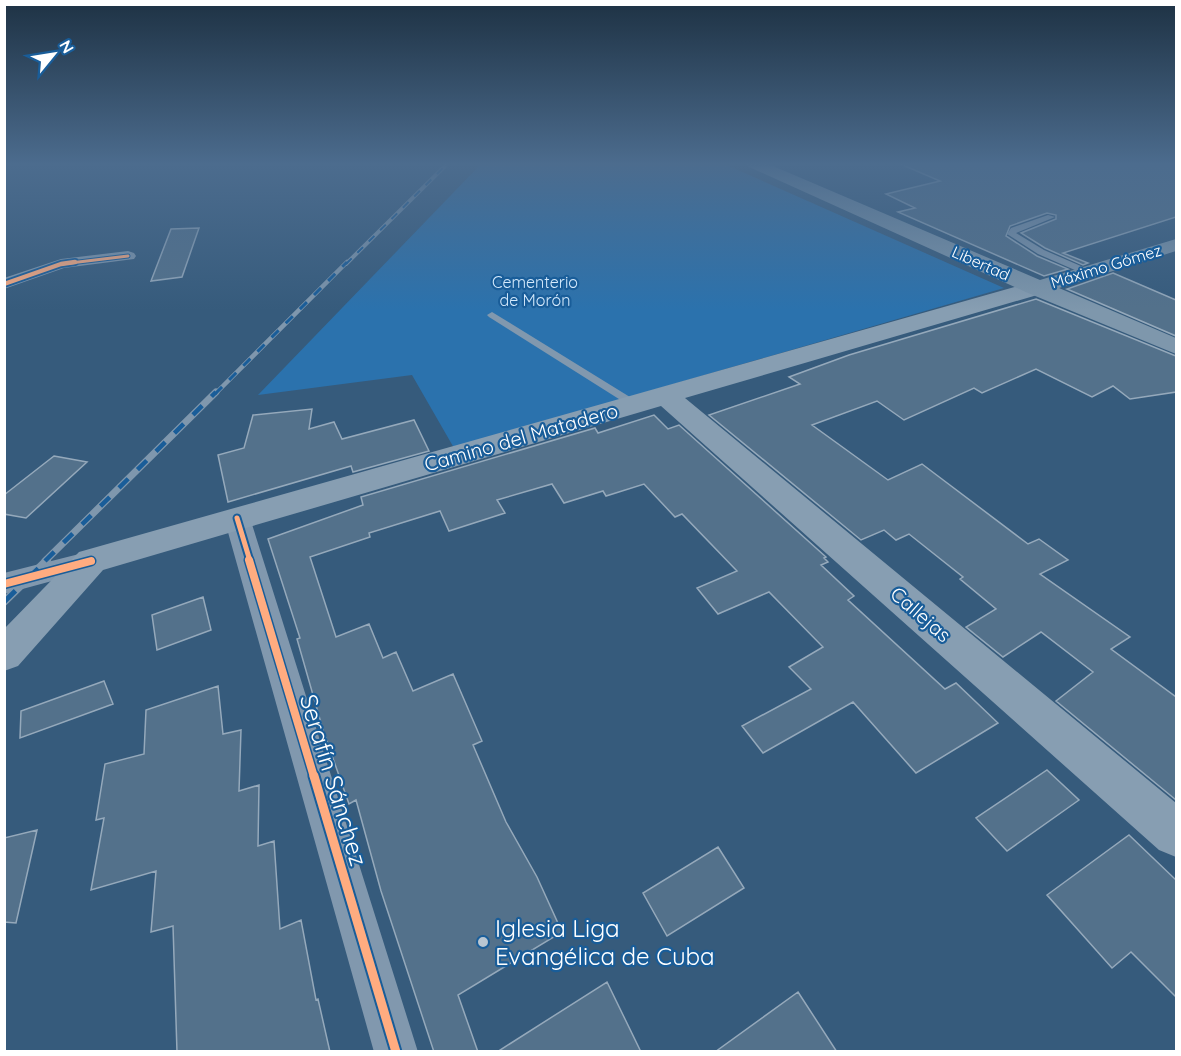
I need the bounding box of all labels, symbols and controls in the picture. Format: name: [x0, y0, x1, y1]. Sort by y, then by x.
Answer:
north arrow: [24, 24, 84, 84]
text: N: [55, 36, 79, 57]
street label: Máximo Gómez: [1048, 240, 1164, 292]
street label: Libertad: [949, 241, 1013, 285]
park label: Cementerio de Morón: [492, 272, 578, 310]
street label: Camino del Matadero: [421, 397, 621, 477]
street label: Callejas: [885, 581, 957, 647]
street label: Serafín Sánchez: [294, 691, 374, 869]
place label: Iglesia Liga Evangélica de Cuba: [495, 913, 715, 971]
marker: Iglesia Liga Evangélica de Cuba: [476, 935, 490, 949]

